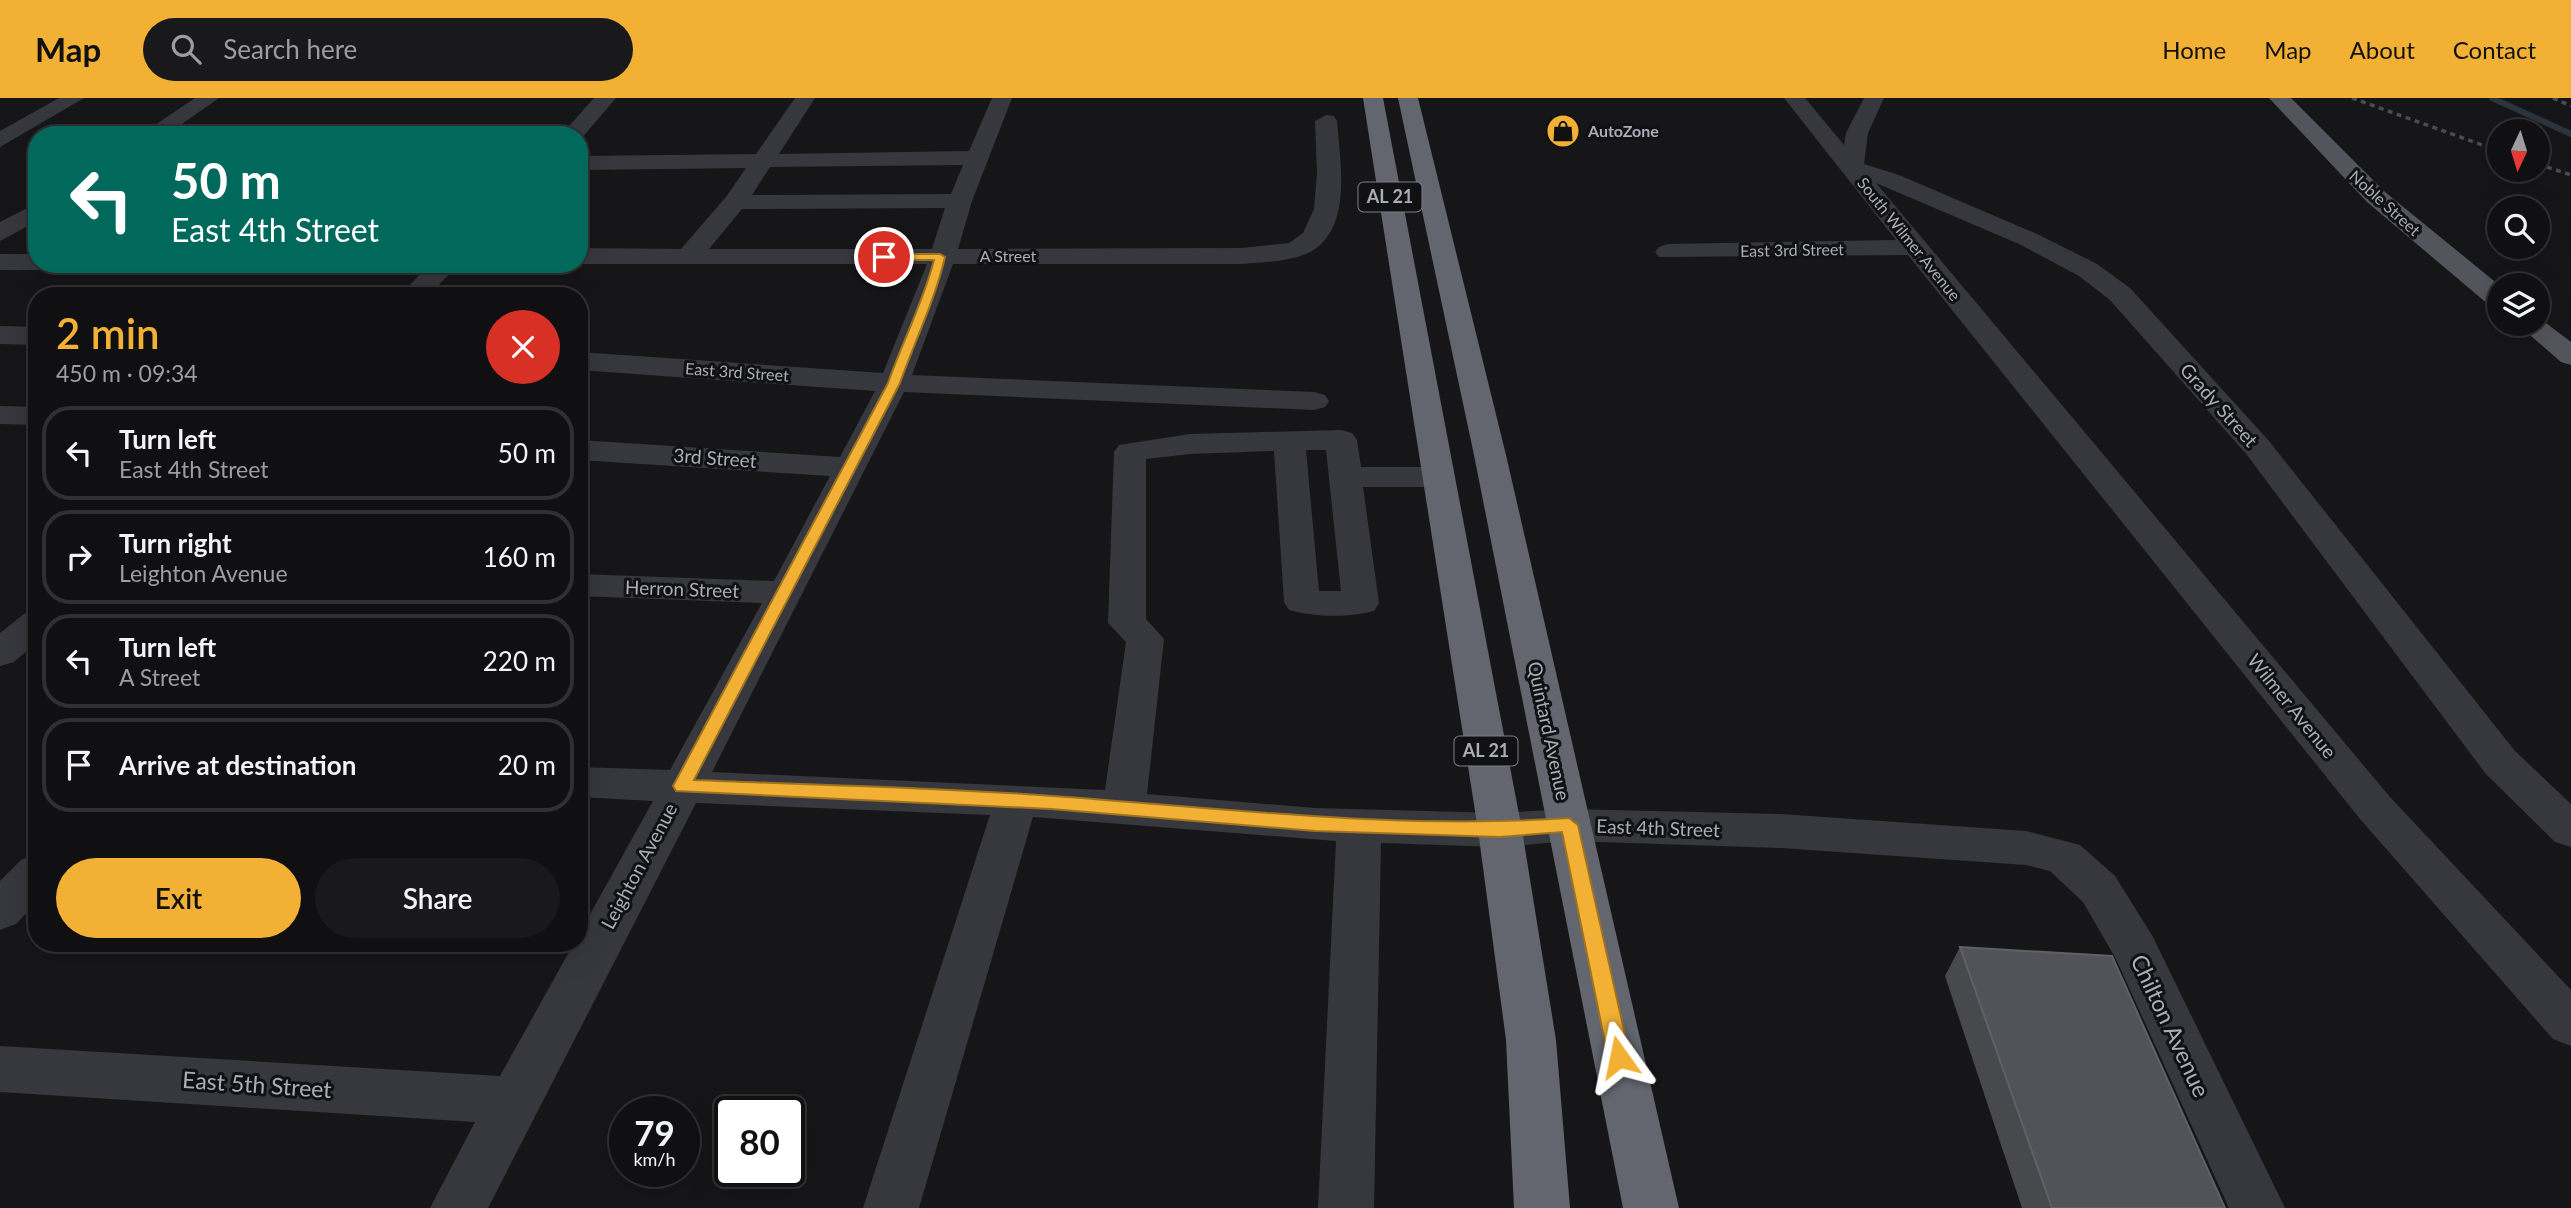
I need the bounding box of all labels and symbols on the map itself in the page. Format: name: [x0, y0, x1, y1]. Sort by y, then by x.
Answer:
shop icon: AutoZone: [1544, 112, 1582, 150]
north arrow: [2487, 119, 2550, 182]
place label: AutoZone: [1587, 121, 1659, 140]
street label: Noble Street: [2346, 166, 2425, 239]
street label: South Wilmer Avenue: [1854, 173, 1965, 304]
road number: AL 21: [1358, 182, 1422, 212]
pin: [854, 227, 914, 287]
street label: East 3rd Street: [1740, 239, 1844, 260]
street label: A Street: [980, 246, 1037, 265]
street label: East 3rd Street: [685, 358, 790, 385]
street label: Grady Street: [2176, 358, 2263, 451]
street label: 3rd Street: [673, 443, 757, 472]
street label: Herron Street: [625, 575, 740, 602]
street label: Wilmer Avenue: [2243, 649, 2342, 763]
street label: Quintard Avenue: [1524, 659, 1575, 802]
road number: AL 21: [1454, 736, 1518, 766]
street label: Leighton Avenue: [596, 799, 681, 933]
street label: East 4th Street: [1596, 814, 1720, 841]
street label: Chilton Avenue: [2126, 950, 2216, 1101]
position arrow: [1582, 1020, 1656, 1094]
street label: East 5th Street: [182, 1065, 333, 1103]
speed limit sign: 80: [714, 1096, 805, 1187]

